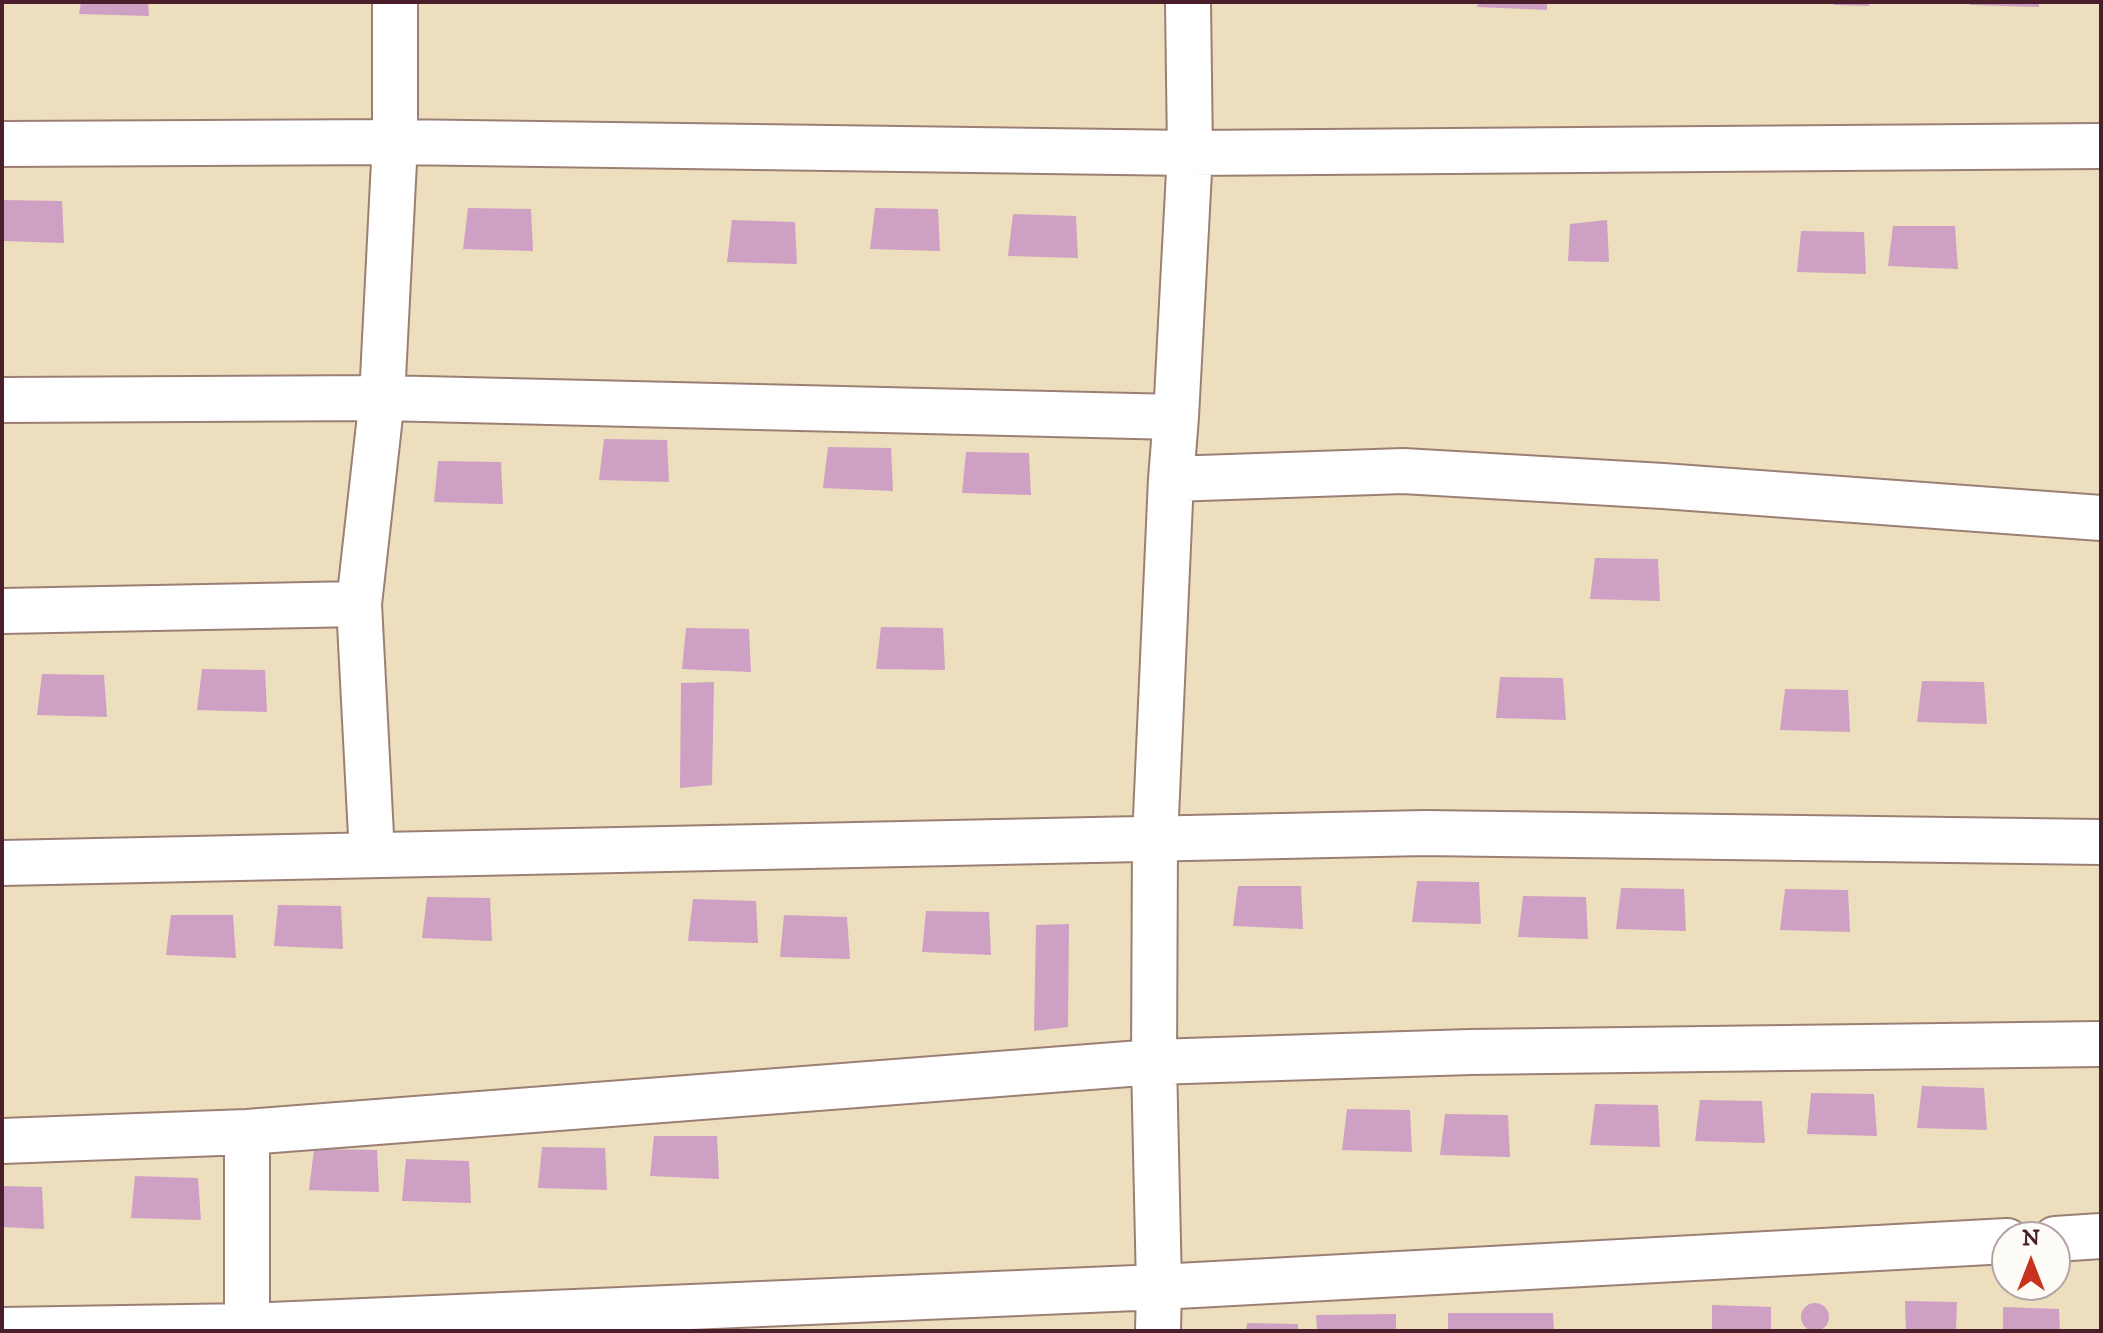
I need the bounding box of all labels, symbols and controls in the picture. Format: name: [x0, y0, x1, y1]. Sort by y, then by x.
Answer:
north arrow: [1991, 1221, 2071, 1301]
text: N: [2022, 1225, 2040, 1252]

